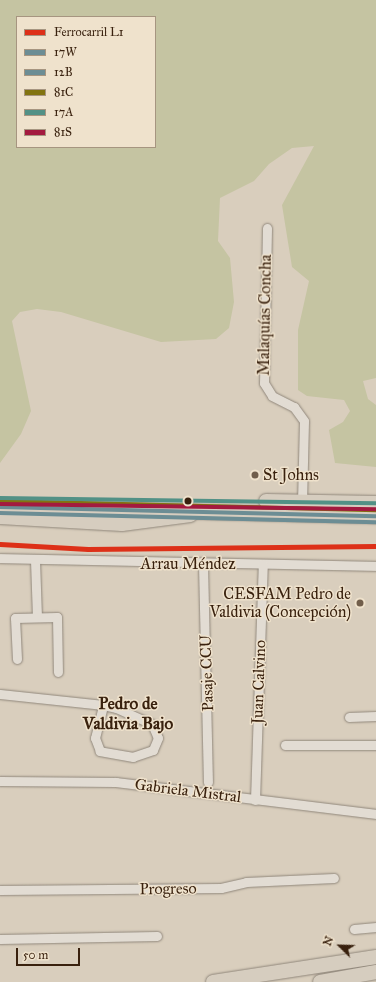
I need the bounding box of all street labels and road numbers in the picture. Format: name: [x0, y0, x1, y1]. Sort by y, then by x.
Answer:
street label: Malaquías Concha: [254, 254, 276, 376]
street label: Arrau Méndez: [140, 554, 236, 574]
street label: Pasaje CCU: [196, 634, 218, 712]
street label: Juan Calvino: [248, 640, 270, 724]
street label: Gabriela Mistral: [134, 775, 242, 807]
street label: Progreso: [139, 879, 197, 899]

